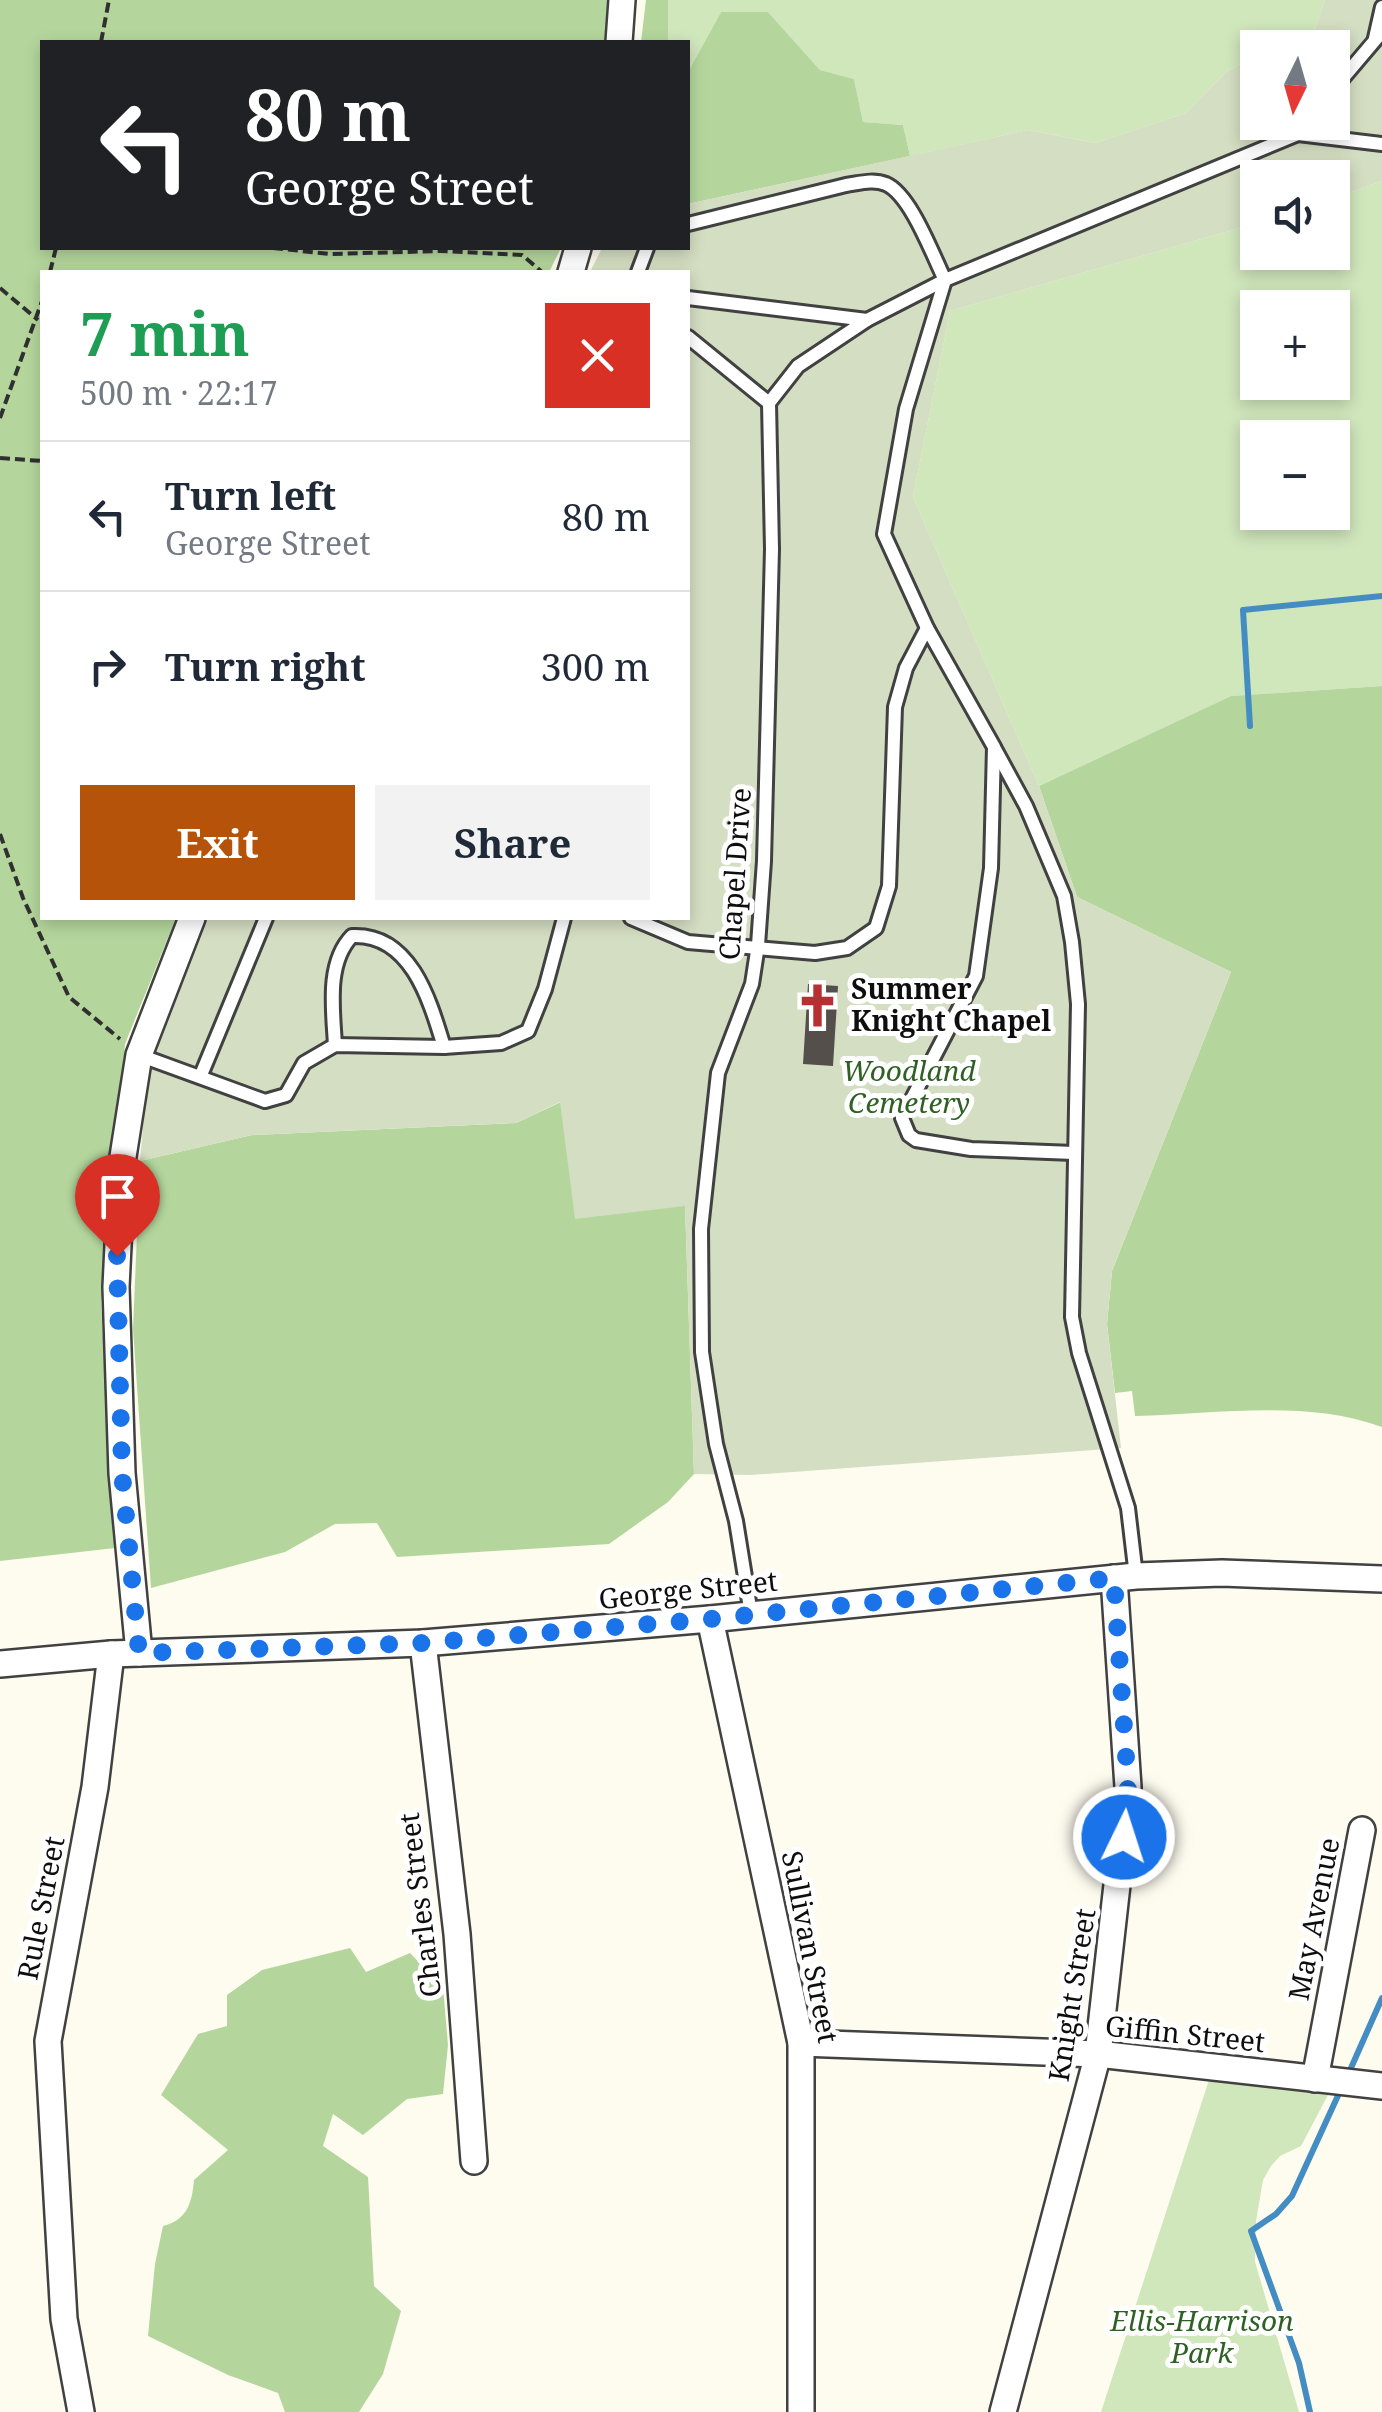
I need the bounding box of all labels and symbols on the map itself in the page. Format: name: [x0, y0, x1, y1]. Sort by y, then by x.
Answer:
north arrow: [1240, 30, 1350, 140]
street label: Chapel Drive: [709, 787, 759, 961]
place label: Summer Knight Chapel: [851, 969, 1051, 1039]
church icon: Summer Knight Chapel: [794, 981, 842, 1029]
park label: Woodland Cemetery: [842, 1051, 977, 1121]
pin: [75, 1154, 160, 1257]
street label: George Street: [597, 1561, 779, 1617]
position arrow: [1072, 1785, 1176, 1889]
street label: Charles Street: [389, 1811, 449, 2000]
street label: Rule Street: [8, 1833, 73, 1983]
street label: May Avenue: [1279, 1834, 1347, 2003]
street label: Sullivan Street: [774, 1848, 848, 2046]
street label: Knight Street: [1039, 1905, 1103, 2084]
street label: Giffin Street: [1103, 2006, 1267, 2060]
park label: Ellis-Harrison Park: [1109, 2301, 1294, 2371]

